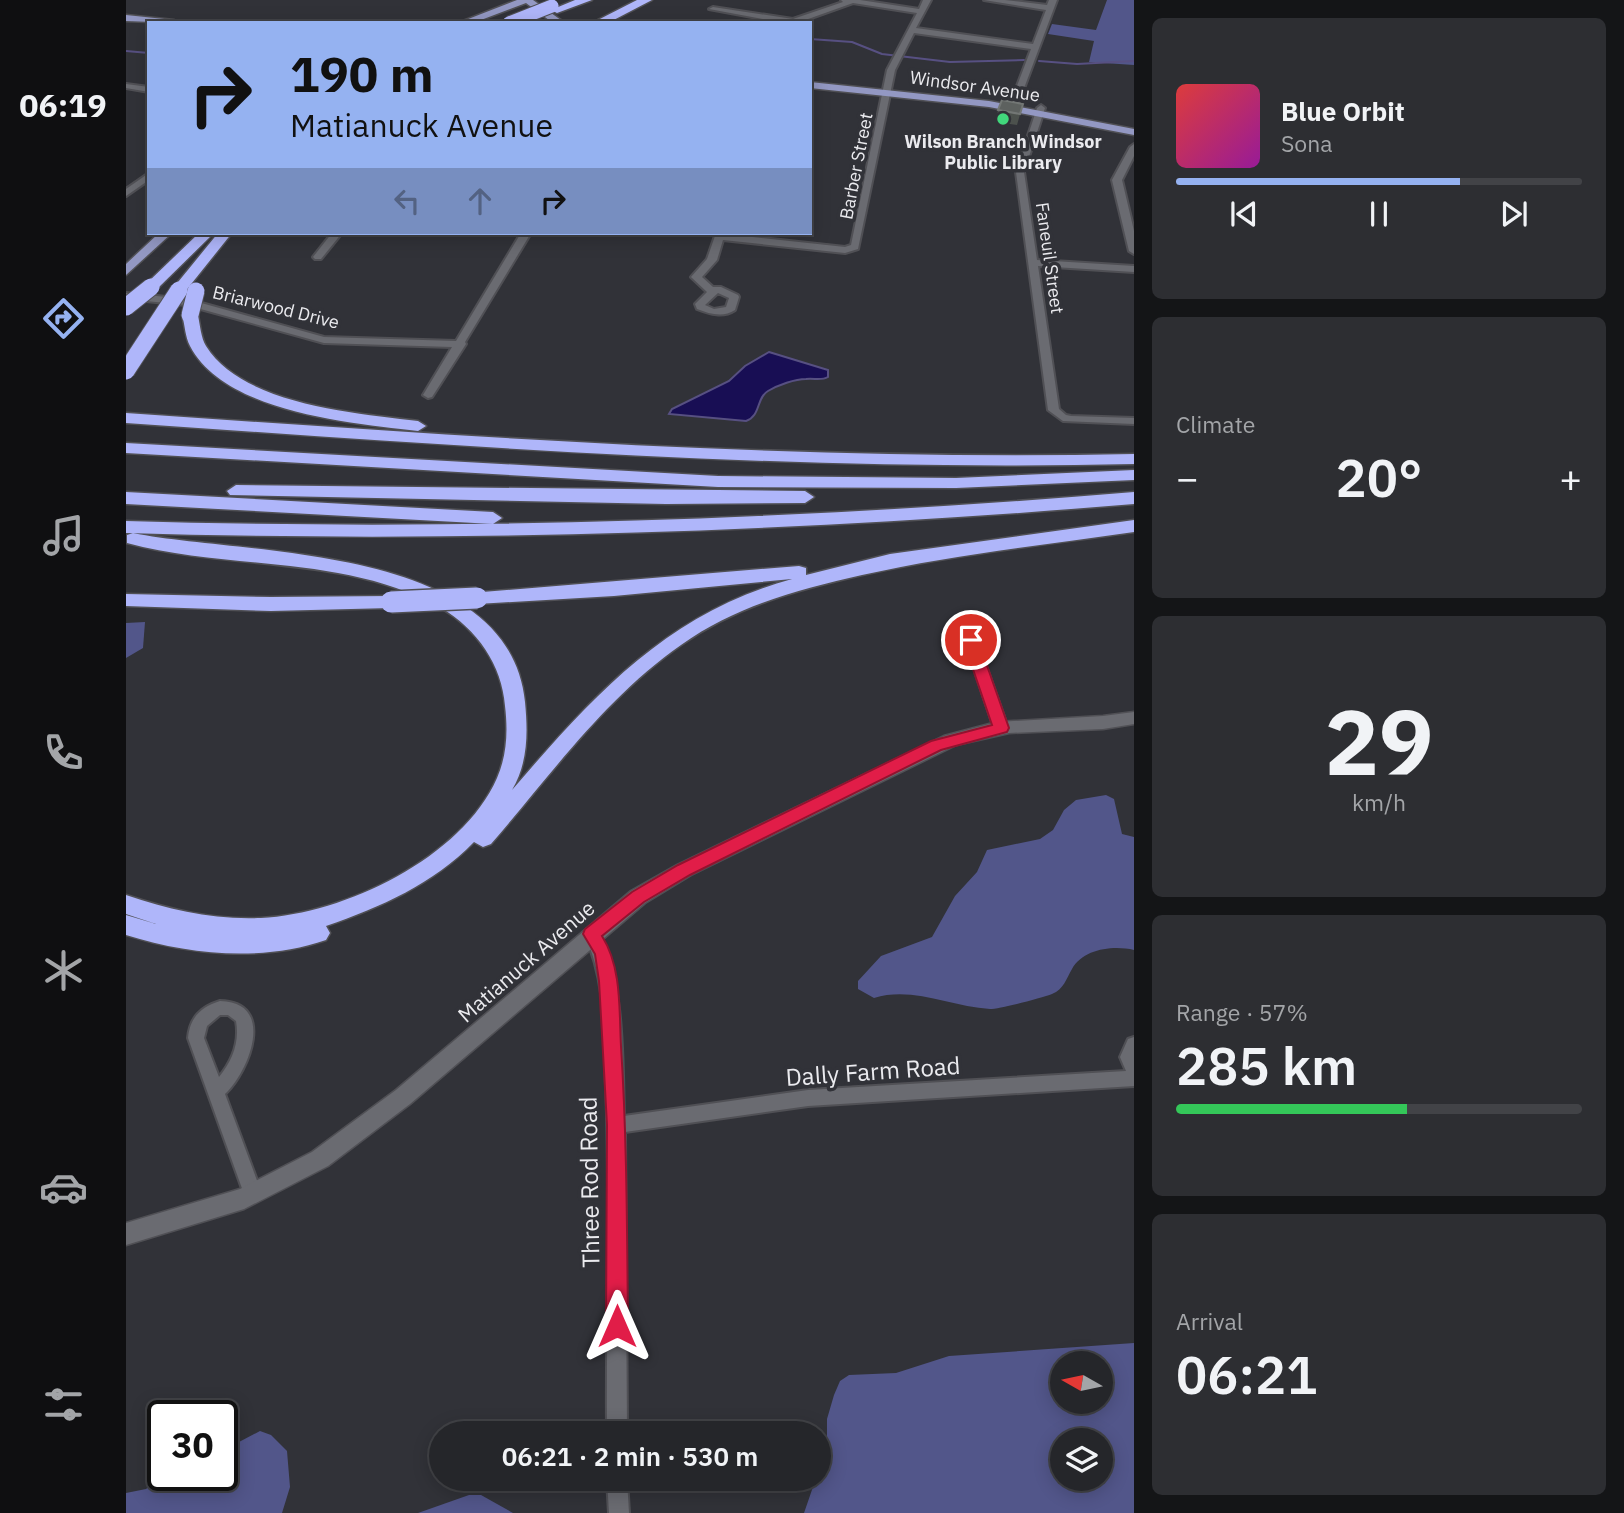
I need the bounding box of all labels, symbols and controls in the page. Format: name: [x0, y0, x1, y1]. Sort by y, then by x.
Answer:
text: 190 m: [290, 42, 434, 105]
icon: right: [175, 49, 266, 140]
street label: Windsor Avenue: [909, 65, 1042, 107]
text: 06:19: [19, 84, 107, 126]
text: Blue Orbit: [1281, 94, 1405, 128]
text: Matianuck Avenue: [290, 104, 553, 146]
street label: Barber Street: [834, 111, 878, 221]
marker: Wilson Branch Windsor Public Library: [995, 111, 1011, 127]
text: Sona: [1281, 128, 1333, 158]
place label: Wilson Branch Windsor Public Library: [904, 130, 1102, 174]
icon: left: [388, 182, 426, 220]
icon: ahead: [461, 182, 499, 220]
icon: right: [534, 182, 572, 220]
icon: previous: [1225, 195, 1263, 233]
icon: pause: [1360, 195, 1398, 233]
icon: next: [1495, 195, 1533, 233]
street label: Faneuil Street: [1031, 201, 1069, 315]
street label: Briarwood Drive: [210, 280, 342, 334]
icon: directions: [39, 294, 88, 343]
text: Climate: [1176, 409, 1255, 439]
text: 20°: [1336, 444, 1422, 511]
text: −: [1176, 453, 1199, 502]
text: +: [1559, 453, 1582, 502]
icon: music: [39, 511, 88, 560]
pin: [941, 610, 1001, 670]
icon: arrive: [952, 621, 990, 659]
text: 29: [1324, 682, 1434, 800]
icon: phone: [39, 728, 88, 777]
text: km/h: [1352, 787, 1406, 817]
street label: Matianuck Avenue: [452, 894, 600, 1028]
icon: climate: [39, 946, 88, 995]
text: Range · 57%: [1176, 997, 1308, 1027]
text: 285 km: [1176, 1032, 1357, 1099]
street label: Dally Farm Road: [785, 1049, 961, 1093]
street label: Three Rod Road: [572, 1096, 606, 1268]
icon: car: [39, 1163, 88, 1212]
position arrow: [580, 1289, 654, 1363]
text: Arrival: [1176, 1306, 1243, 1336]
text: 06:21: [1176, 1341, 1317, 1408]
north arrow: [1050, 1351, 1113, 1414]
map controls: [1050, 1351, 1113, 1491]
icon: filters: [39, 1380, 88, 1429]
speed limit sign: 30: [147, 1400, 238, 1491]
button: layers: [1050, 1428, 1113, 1491]
text: 06:21 · 2 min · 530 m: [502, 1439, 758, 1473]

